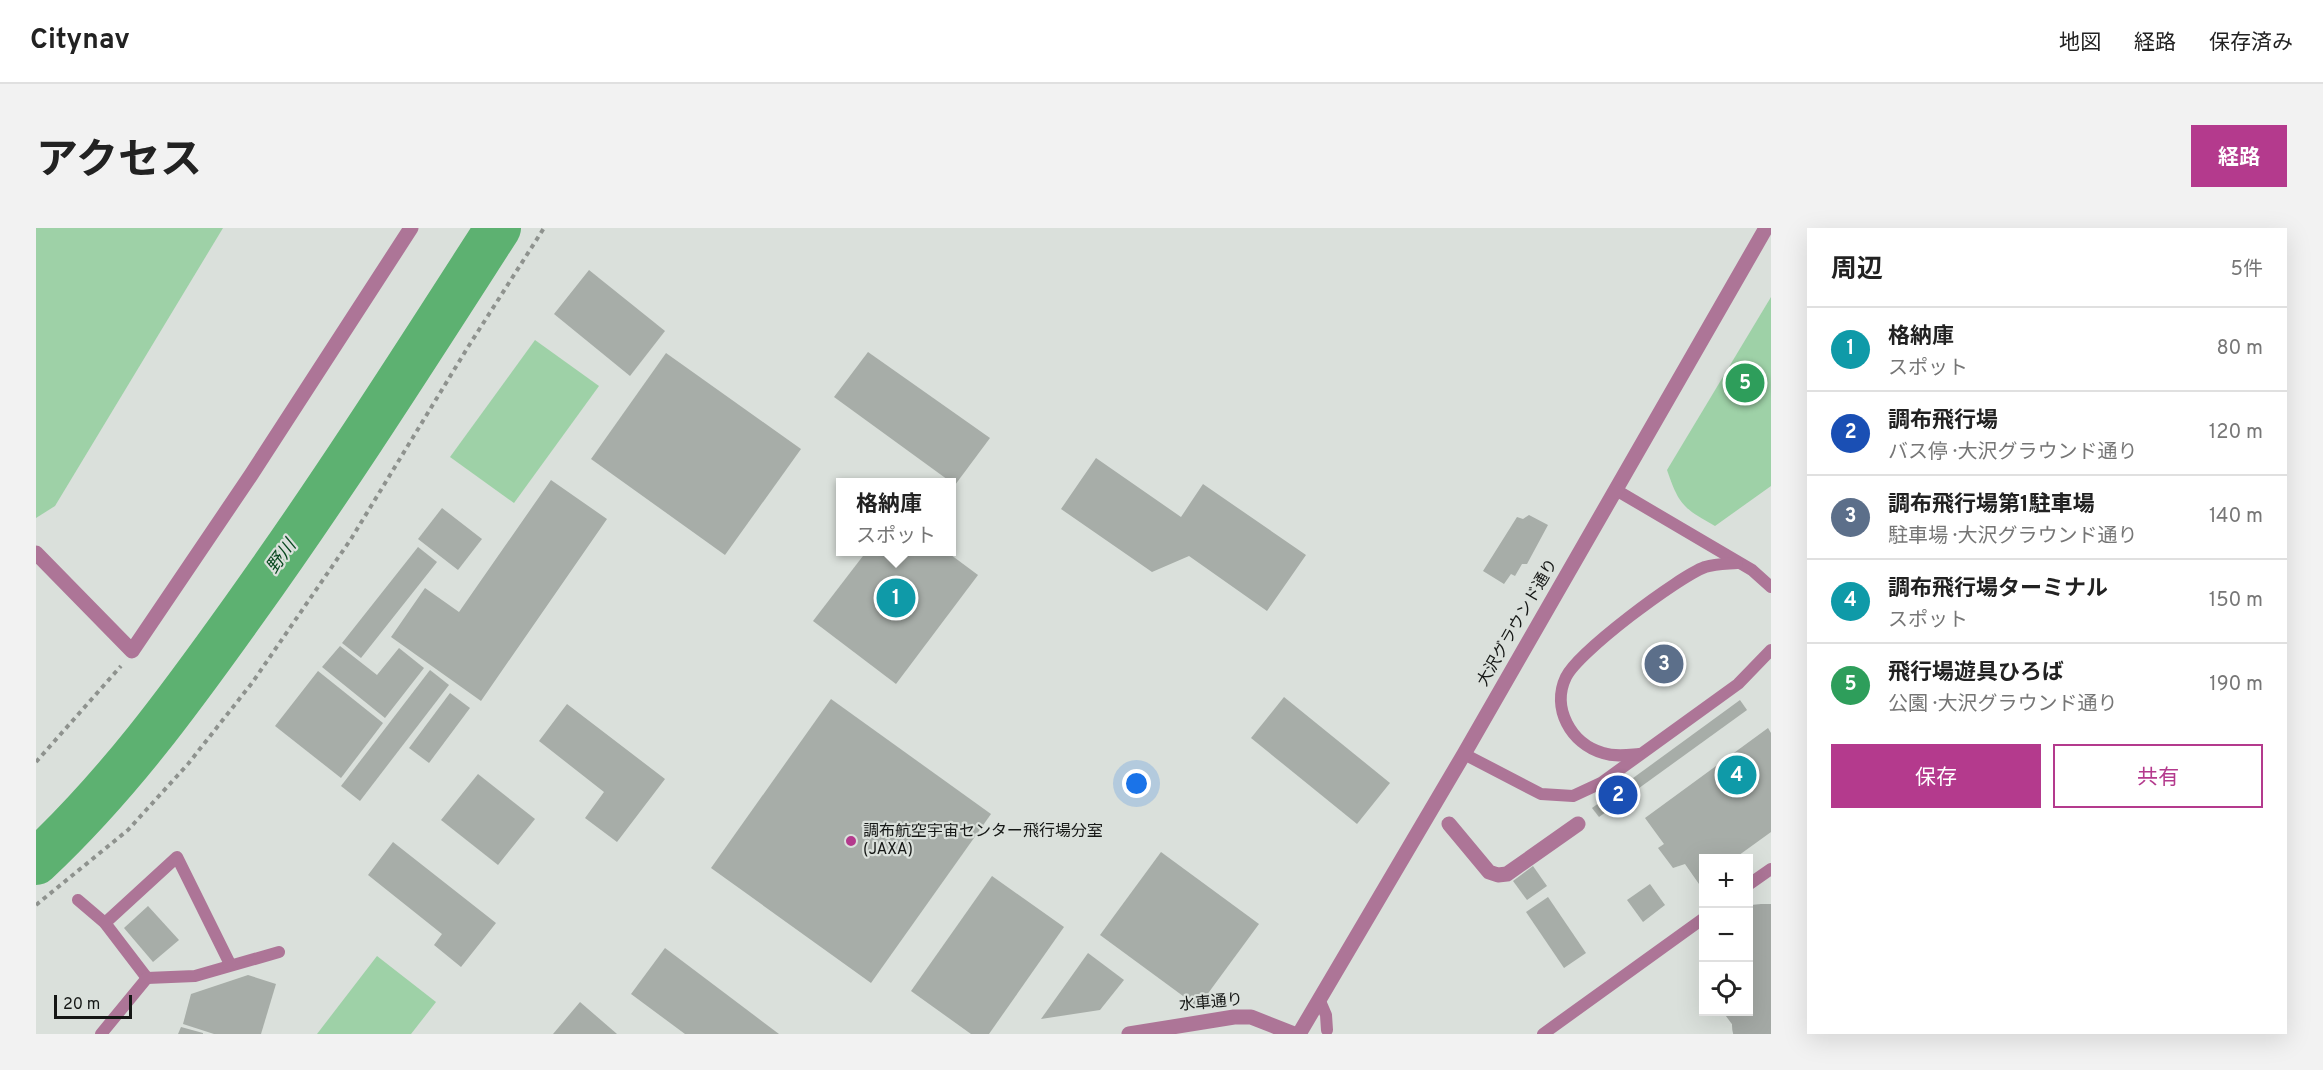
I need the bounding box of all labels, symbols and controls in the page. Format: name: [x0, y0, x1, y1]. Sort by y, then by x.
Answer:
text: Citynav: [30, 23, 130, 59]
text: 地図: [2059, 30, 2101, 57]
text: 経路: [2134, 30, 2176, 57]
text: 保存済み: [2209, 30, 2293, 57]
button: 経路: [2191, 125, 2287, 187]
text: アクセス: [36, 136, 202, 189]
text: 周辺: [1831, 254, 1883, 287]
text: 5件: [2231, 257, 2263, 283]
text: 格納庫: [1888, 324, 1954, 351]
text: 1: [1847, 336, 1855, 362]
text: 80 m: [2217, 336, 2263, 362]
text: スポット: [1888, 356, 1968, 382]
pin: 5: [1726, 360, 1764, 406]
text: 調布飛行場: [1888, 408, 1998, 435]
text: 2: [1844, 420, 1857, 446]
text: 120 m: [2209, 420, 2263, 446]
text: バス停 · 大沢グラウンド通り: [1888, 440, 2137, 466]
popup: [836, 478, 956, 556]
text: 格納庫: [856, 492, 922, 519]
text: 調布飛行場第1駐車場: [1888, 492, 2095, 519]
text: 3: [1845, 504, 1857, 530]
text: 140 m: [2209, 504, 2263, 530]
text: スポット: [856, 524, 936, 550]
text: 駐車場 · 大沢グラウンド通り: [1888, 524, 2137, 550]
water label: 野川: [262, 534, 303, 578]
street label: 大沢グラウンド通り: [1473, 556, 1563, 690]
pin: 1: [876, 576, 916, 620]
text: 調布飛行場ターミナル: [1888, 576, 2108, 603]
text: 4: [1844, 588, 1857, 614]
text: 150 m: [2209, 588, 2263, 614]
text: スポット: [1888, 608, 1968, 634]
pin: 3: [1644, 642, 1684, 686]
text: 飛行場遊具ひろば: [1888, 660, 2064, 687]
text: 5: [1844, 672, 1857, 698]
text: 190 m: [2209, 672, 2263, 698]
text: 公園 · 大沢グラウンド通り: [1888, 692, 2117, 718]
button: 保存: [1831, 744, 2041, 808]
button: 共有: [2053, 744, 2263, 808]
pin: 4: [1718, 752, 1756, 798]
your location: [1122, 769, 1151, 798]
pin: 2: [1598, 772, 1638, 818]
place label: 調布航空宇宙センター飛行場分室 (JAXA): [863, 822, 1103, 860]
marker: 調布航空宇宙センター飛行場分室 (JAXA): [844, 834, 858, 848]
map controls: [1699, 854, 1753, 1016]
button: +: [1699, 854, 1753, 908]
button: −: [1699, 908, 1753, 962]
button: locate: [1699, 962, 1753, 1016]
street label: 水車通り: [1178, 990, 1244, 1016]
scale bar: [54, 992, 132, 1020]
text: 20 m: [63, 995, 100, 1015]

